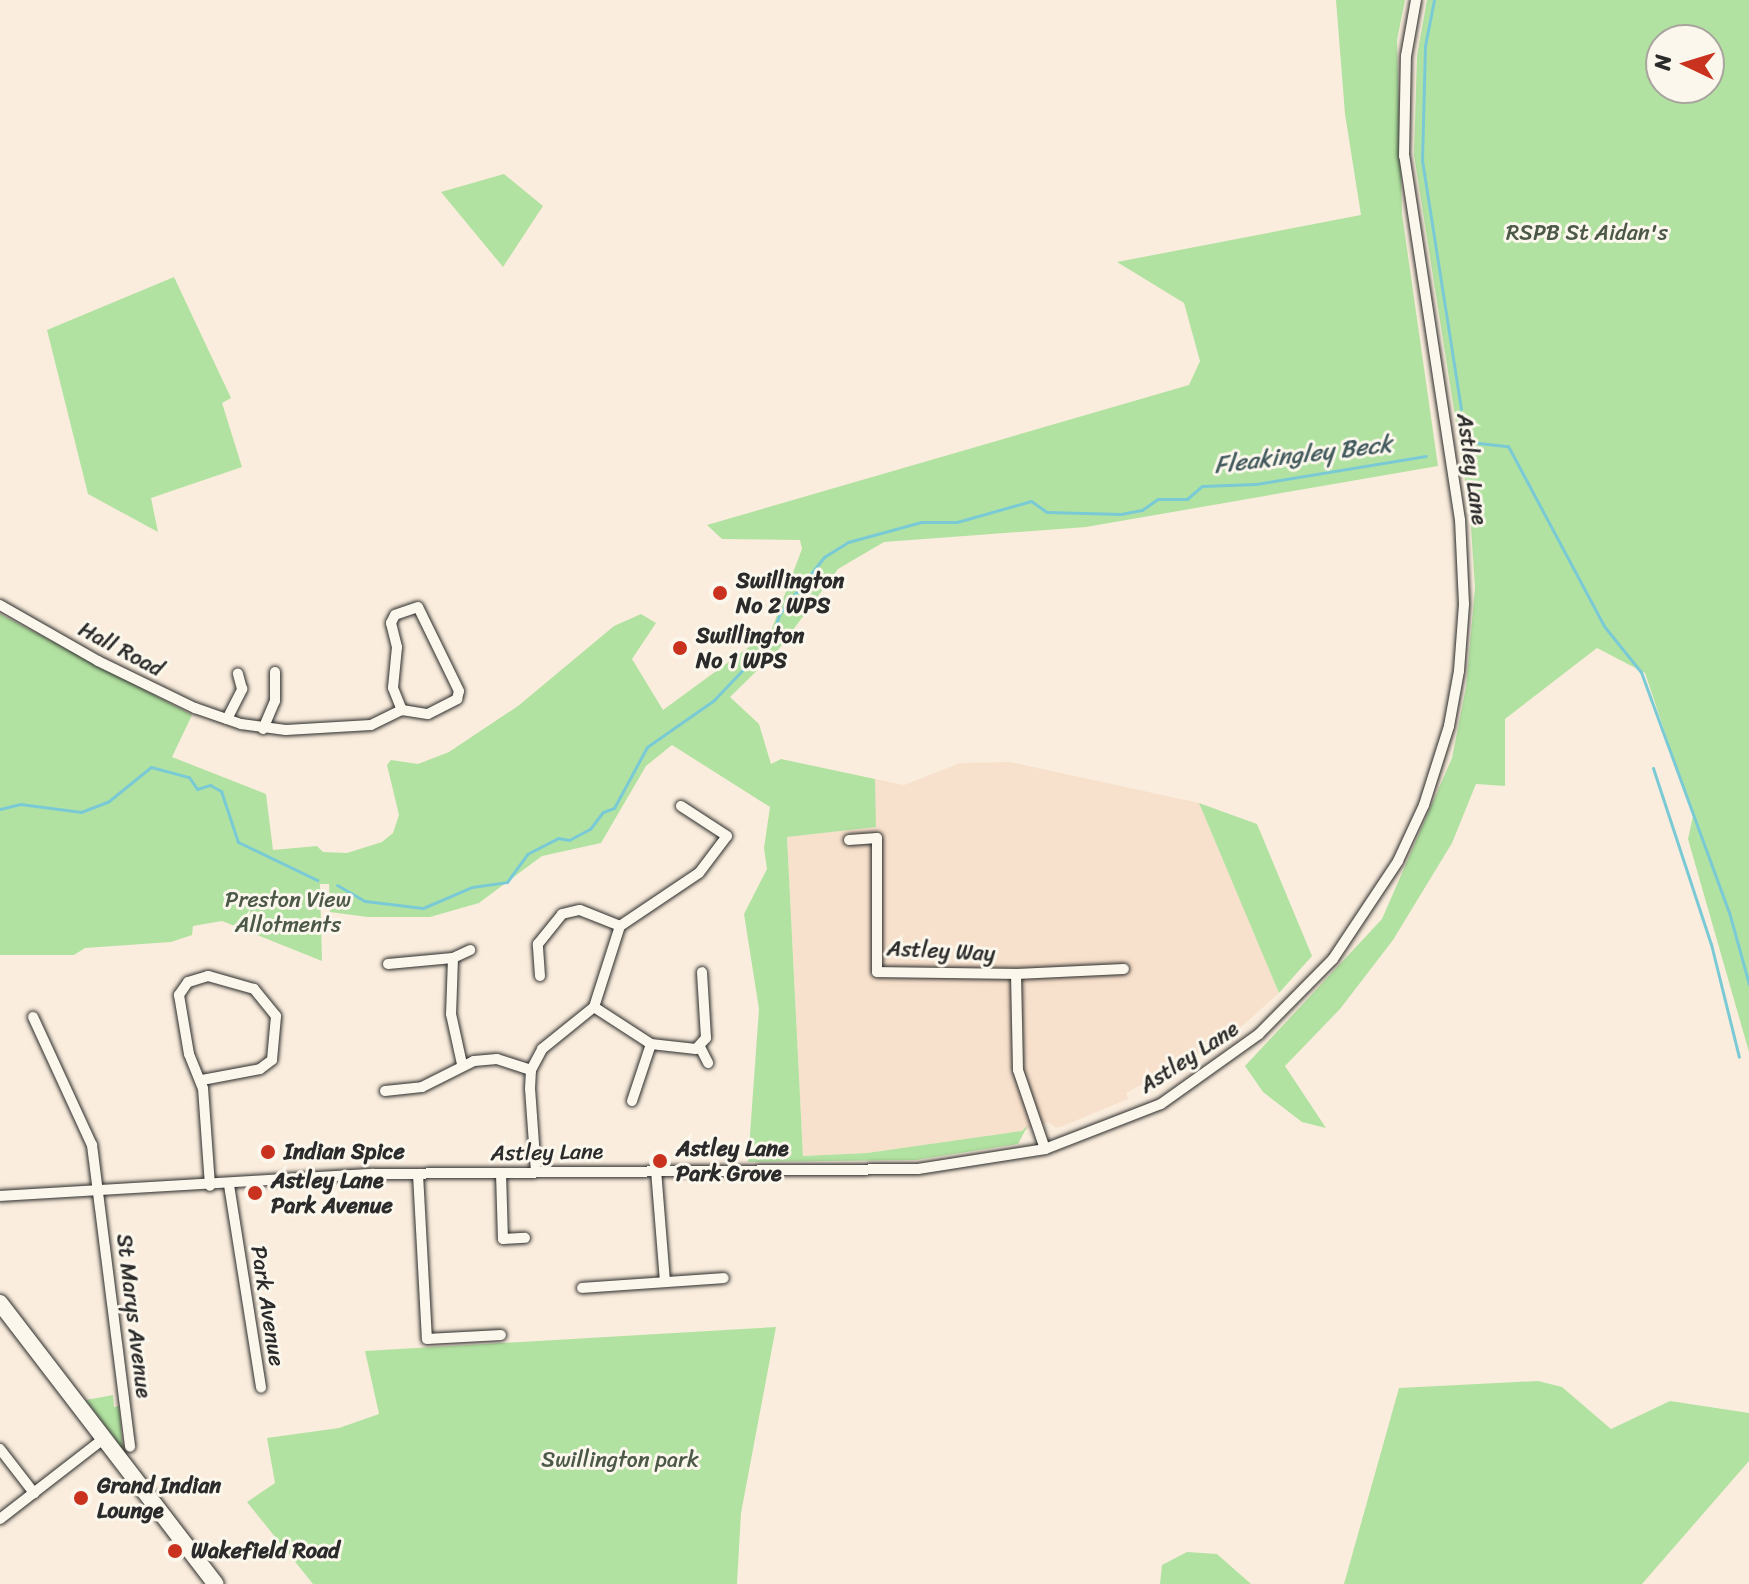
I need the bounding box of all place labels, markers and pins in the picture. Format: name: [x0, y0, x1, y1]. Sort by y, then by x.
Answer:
place label: Swillington No 2 WPS: [736, 567, 844, 618]
marker: Swillington No 2 WPS: [711, 584, 729, 602]
place label: Swillington No 1 WPS: [696, 622, 804, 674]
marker: Swillington No 1 WPS: [671, 639, 689, 657]
place label: Astley Lane Park Grove: [676, 1135, 789, 1186]
place label: Indian Spice: [284, 1139, 405, 1165]
marker: Indian Spice: [259, 1143, 277, 1161]
marker: Astley Lane Park Grove: [651, 1152, 669, 1170]
place label: Astley Lane Park Avenue: [271, 1167, 392, 1218]
marker: Astley Lane Park Avenue: [246, 1184, 264, 1202]
place label: Grand Indian Lounge: [97, 1472, 221, 1524]
marker: Grand Indian Lounge: [72, 1489, 90, 1507]
place label: Wakefield Road: [191, 1538, 340, 1564]
marker: Wakefield Road: [166, 1542, 184, 1560]

